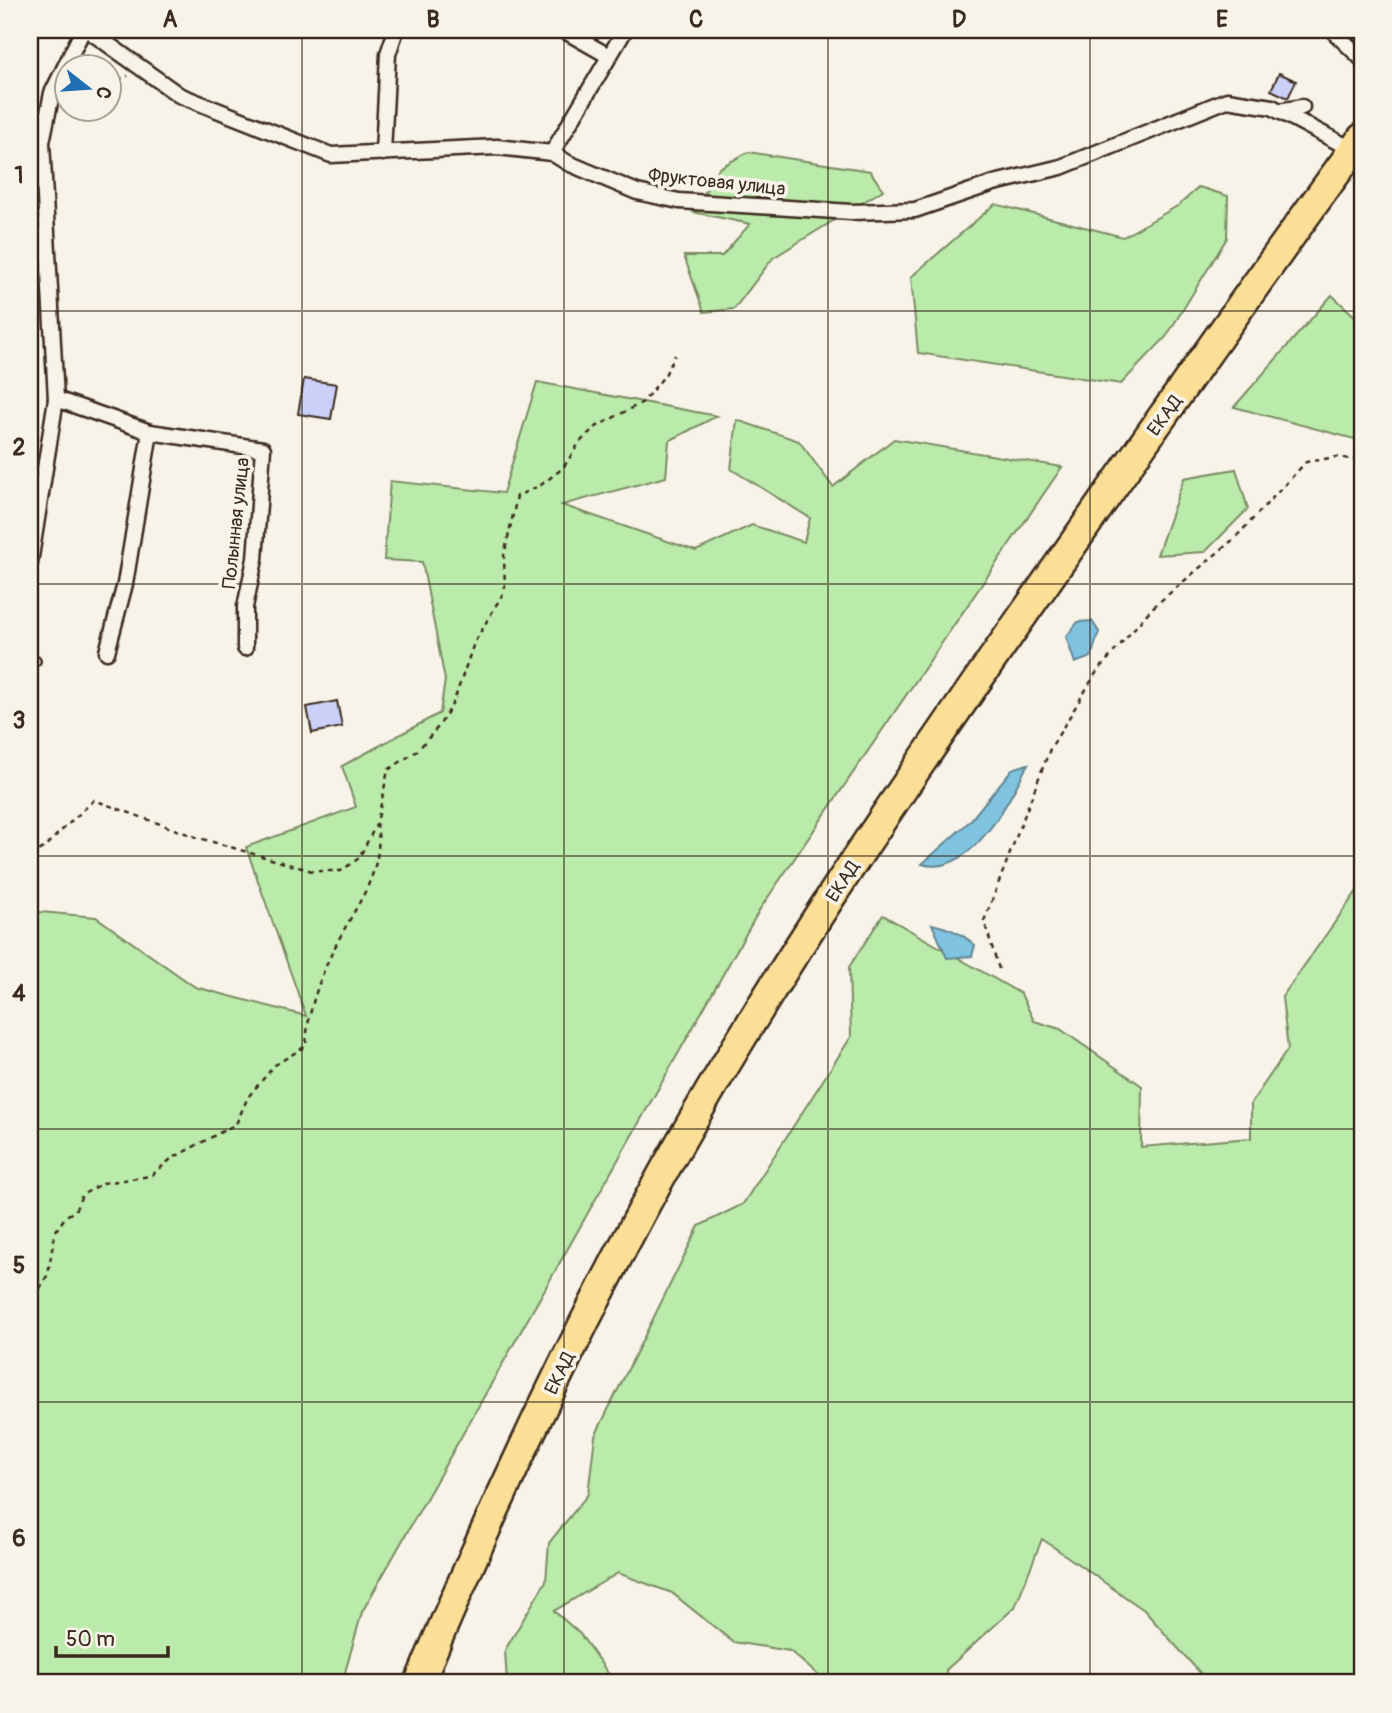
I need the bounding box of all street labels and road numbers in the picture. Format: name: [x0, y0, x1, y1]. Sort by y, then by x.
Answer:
street label: Фруктовая улица: [647, 163, 787, 201]
street label: ЕКАД: [1142, 390, 1188, 441]
street label: Полынная улица: [217, 456, 255, 590]
street label: ЕКАД: [821, 856, 865, 907]
street label: ЕКАД: [539, 1348, 581, 1399]

